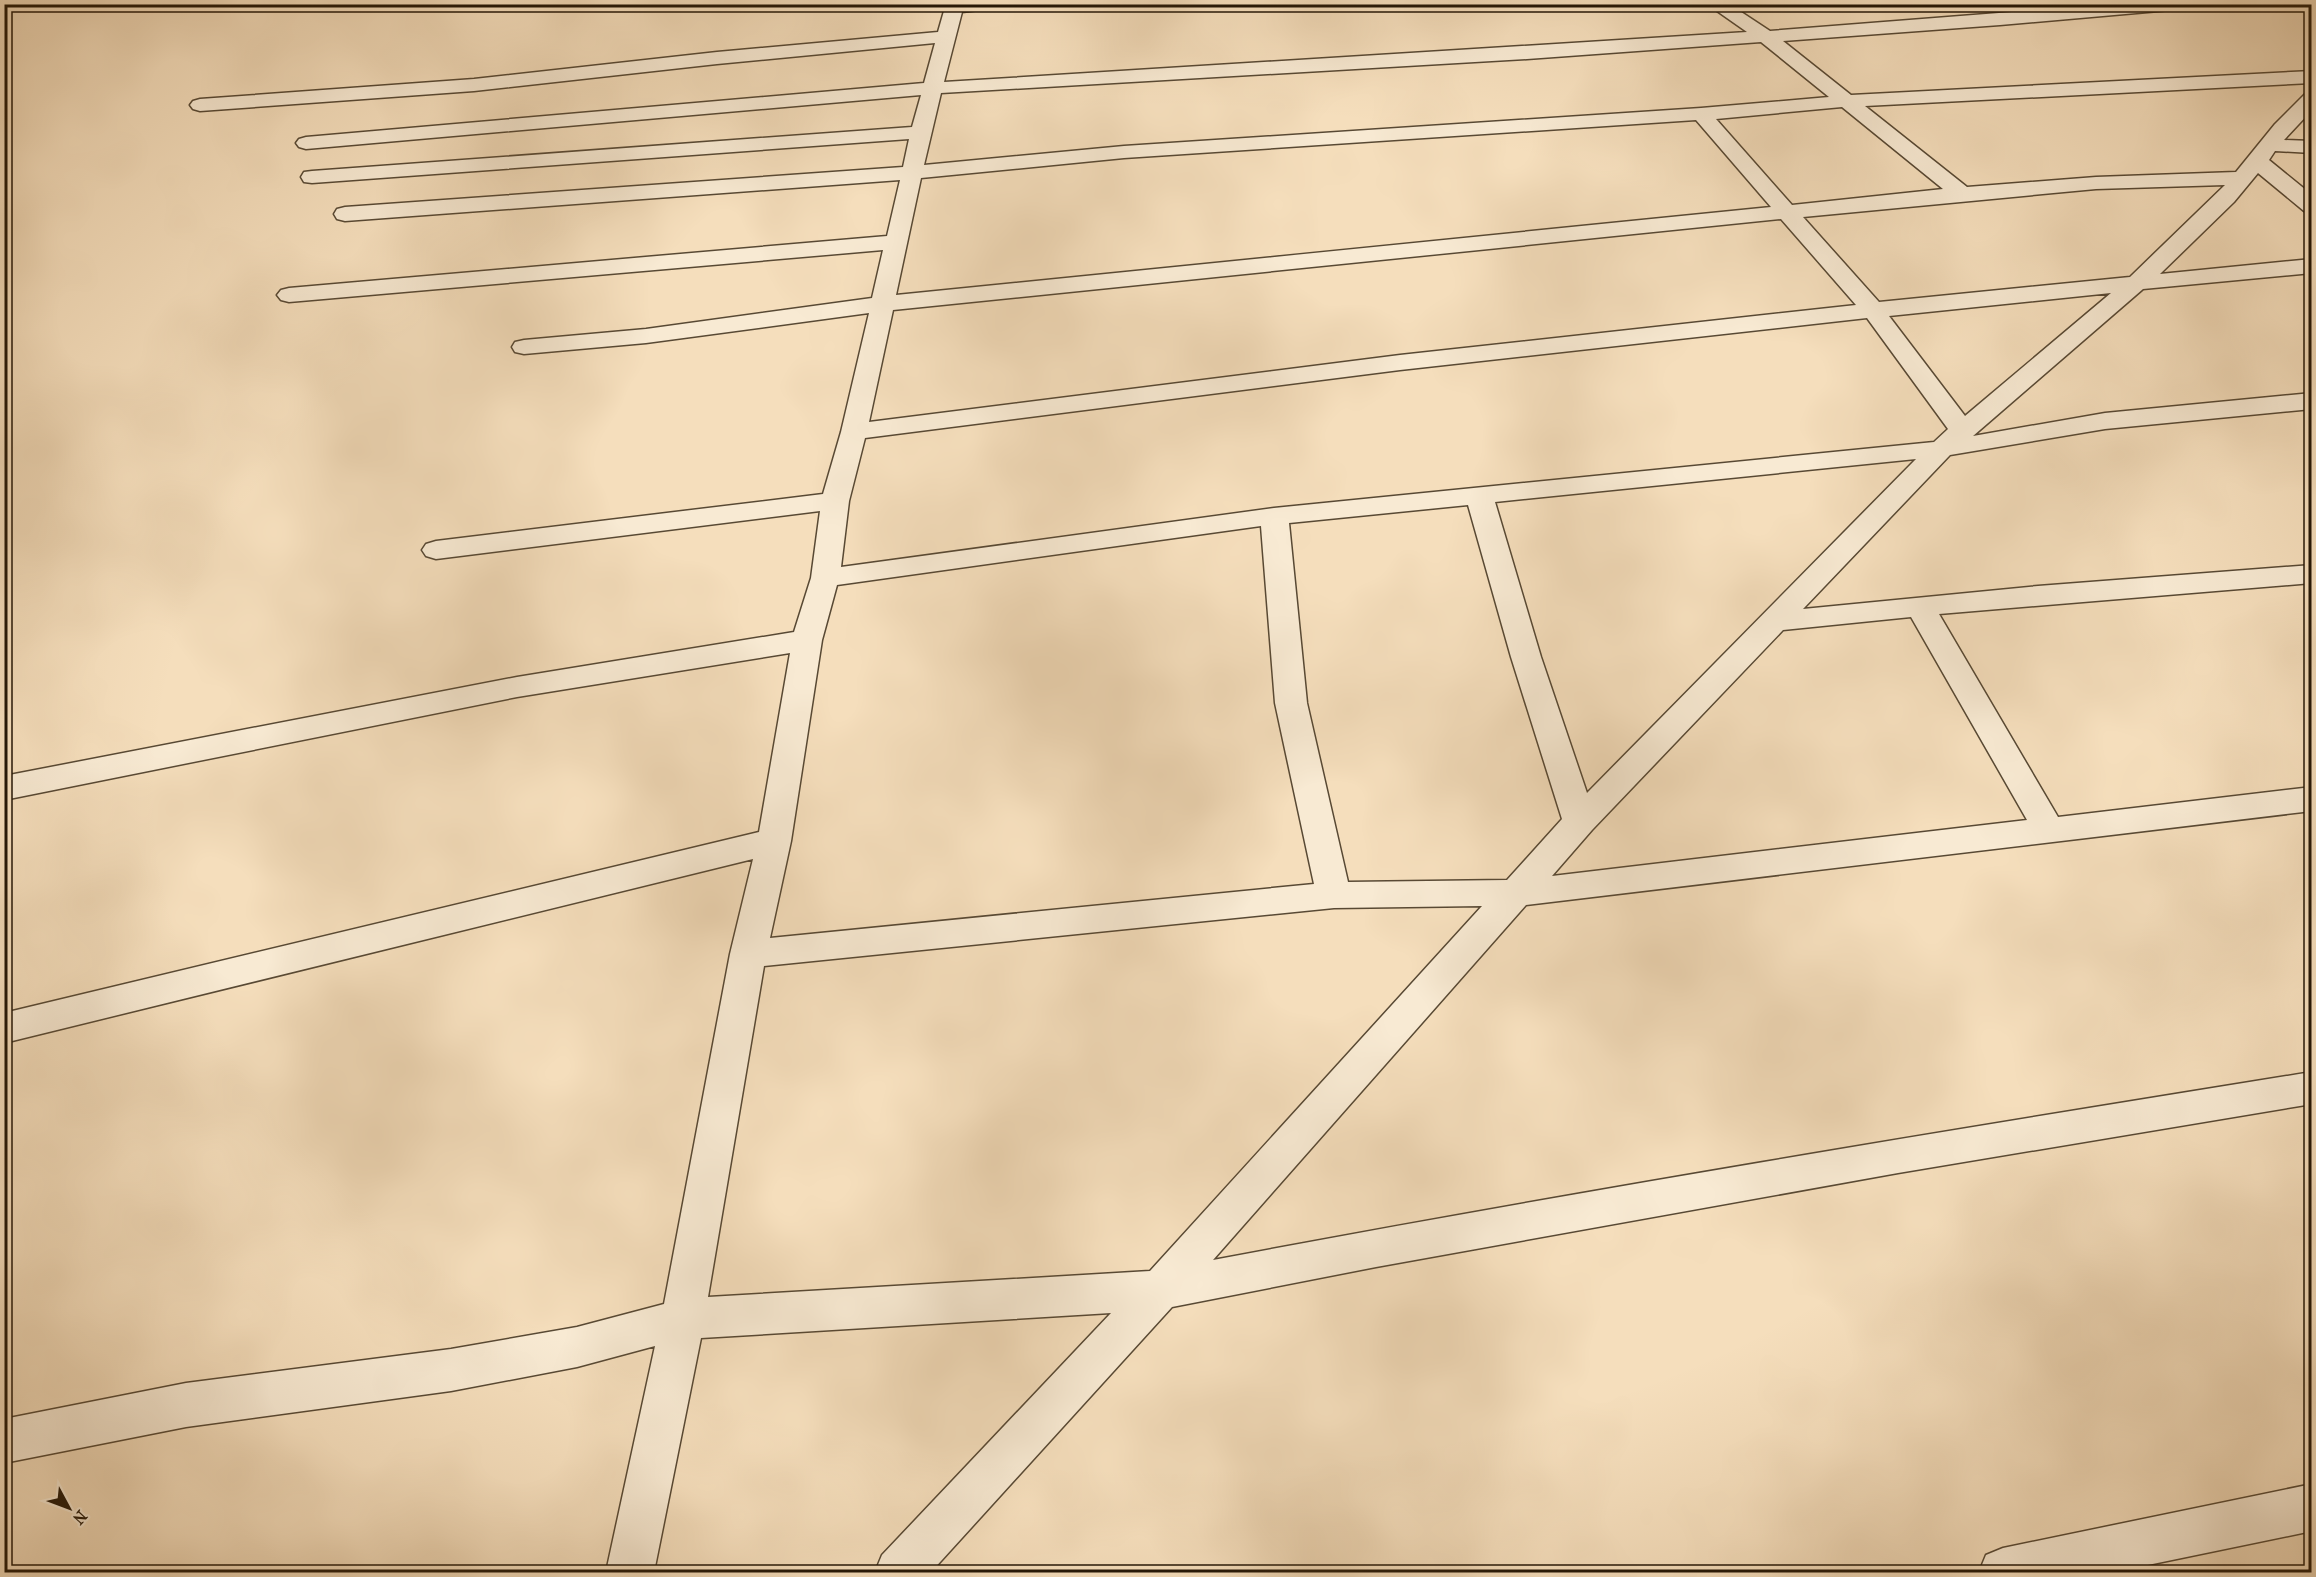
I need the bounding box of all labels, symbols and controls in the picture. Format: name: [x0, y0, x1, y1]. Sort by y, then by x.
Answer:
north arrow: [39, 1478, 99, 1538]
text: N: [68, 1507, 91, 1529]

